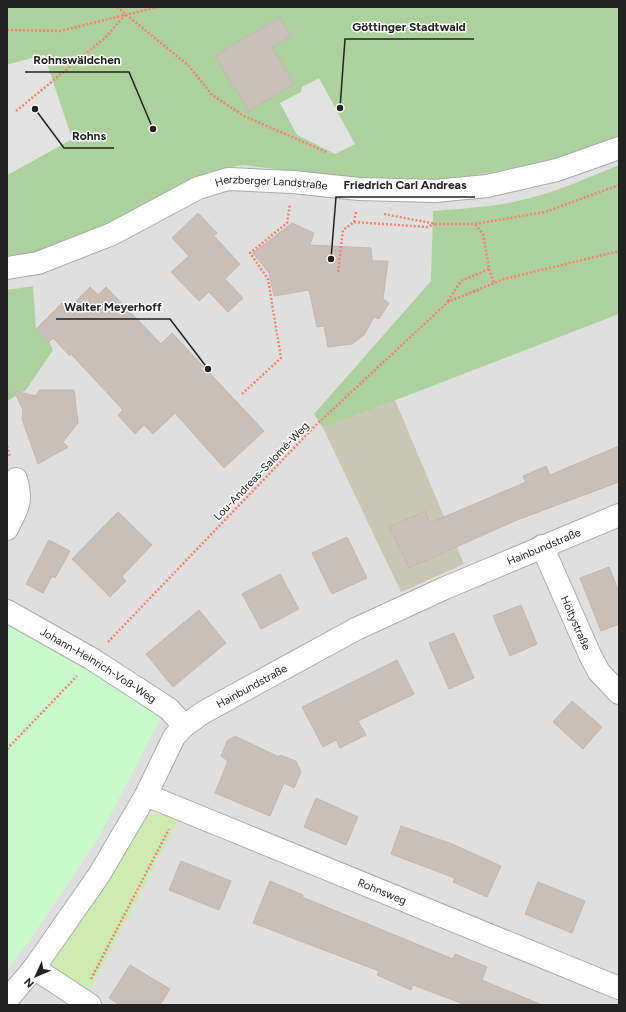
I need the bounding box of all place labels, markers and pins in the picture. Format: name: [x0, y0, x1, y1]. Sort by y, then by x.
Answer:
callout: Göttinger Stadtwald: [345, 15, 474, 39]
callout: Rohnswäldchen: [25, 48, 129, 72]
callout: Rohns: [64, 124, 114, 148]
callout: Friedrich Carl Andreas: [336, 173, 475, 197]
callout: Walter Meyerhoff: [56, 295, 170, 319]

